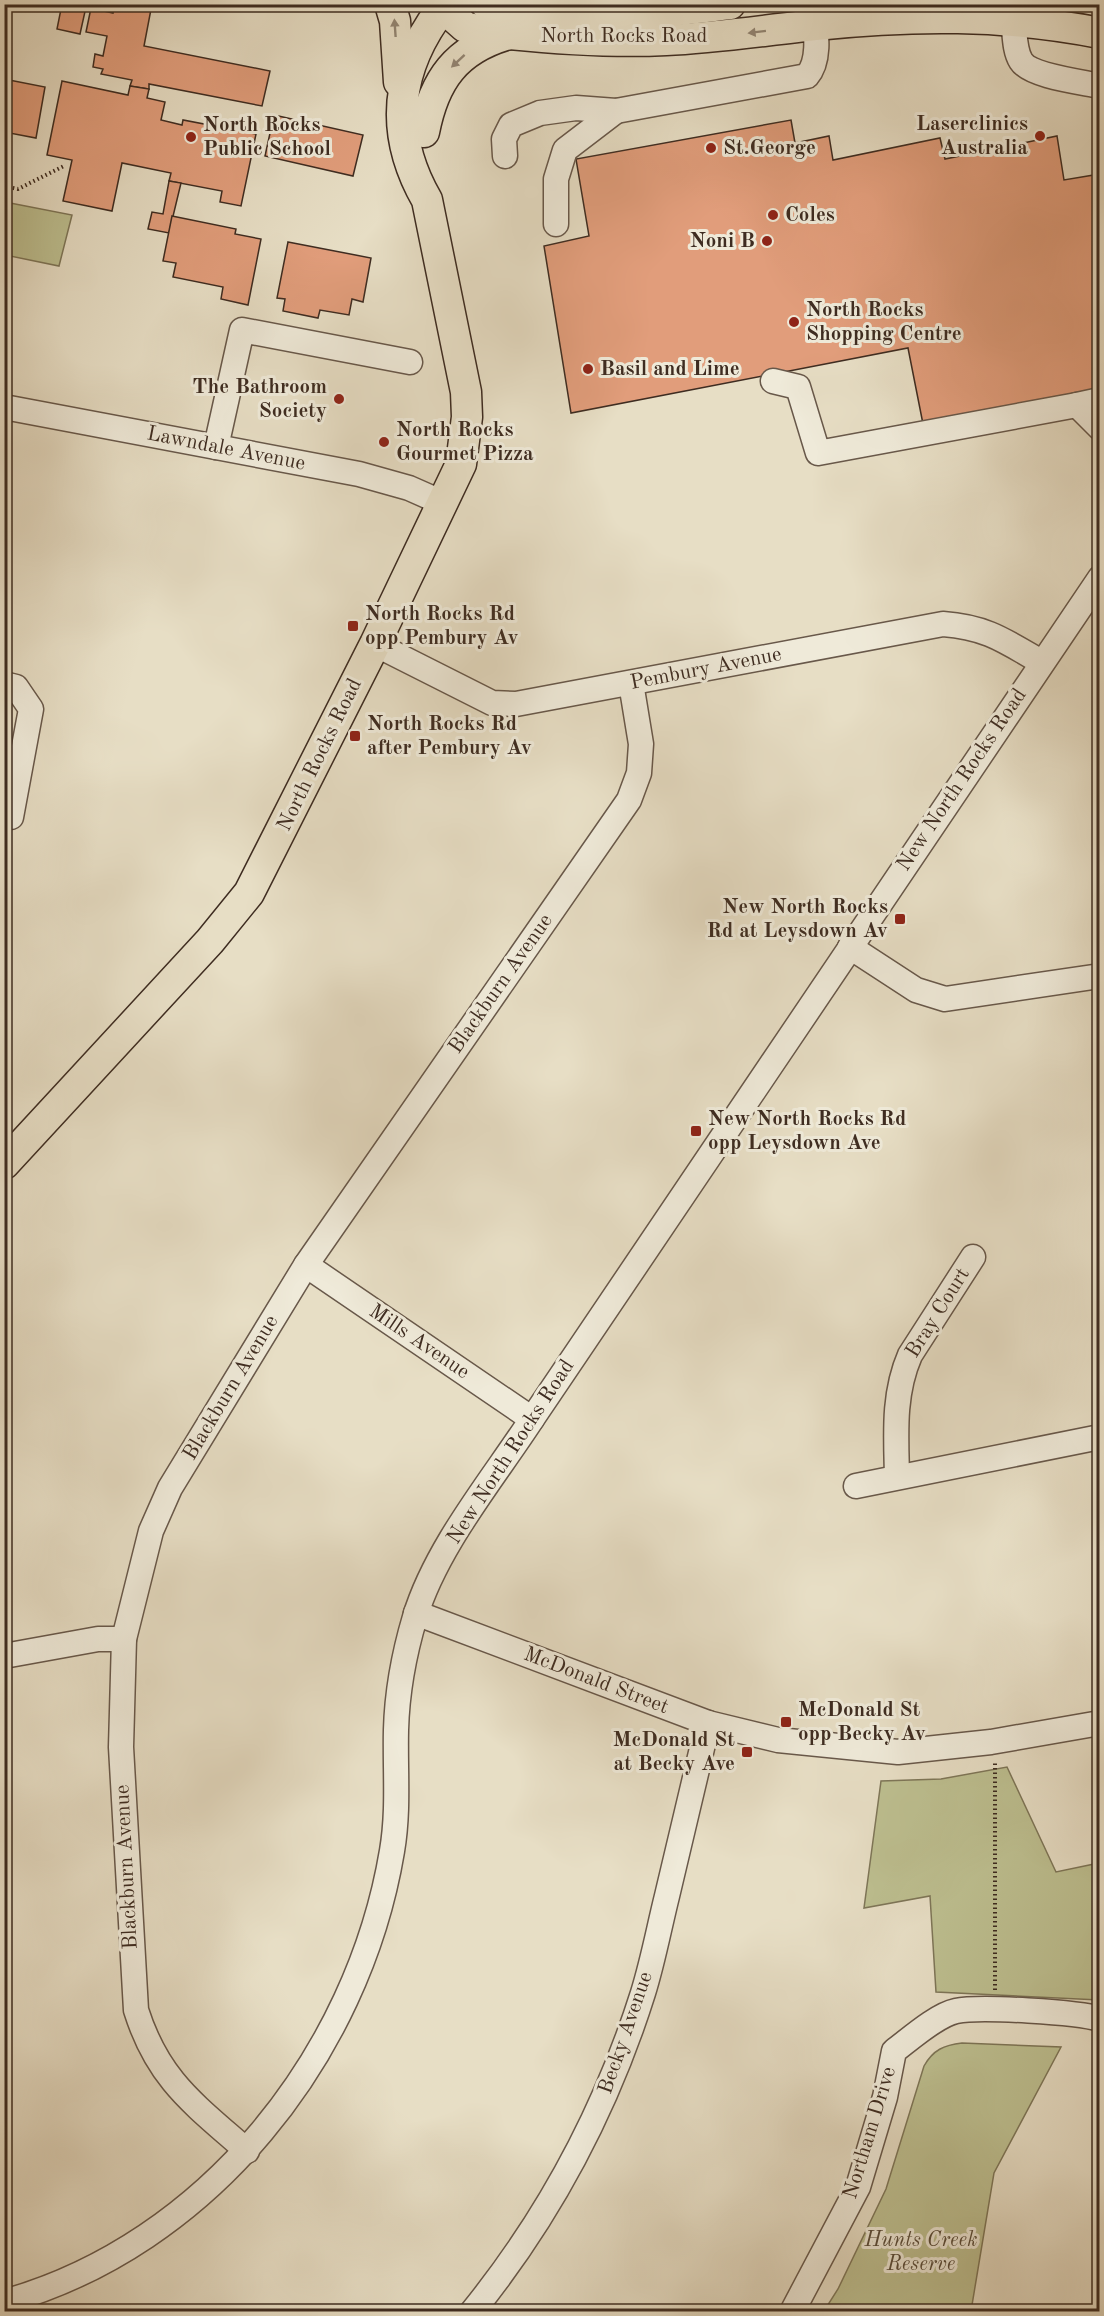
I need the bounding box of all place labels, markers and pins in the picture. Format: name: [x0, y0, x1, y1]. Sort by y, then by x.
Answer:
place label: Laserclinics Australia: [916, 114, 1028, 159]
place label: North Rocks Public School: [203, 115, 331, 160]
marker: Laserclinics Australia: [1033, 129, 1047, 143]
marker: North Rocks Public School: [184, 130, 198, 144]
place label: St.George: [723, 138, 816, 159]
marker: St.George: [704, 141, 718, 155]
place label: Coles: [785, 205, 835, 226]
marker: Coles: [766, 208, 780, 222]
place label: Noni B: [690, 231, 755, 252]
marker: Noni B: [760, 234, 774, 248]
place label: North Rocks Shopping Centre: [806, 300, 962, 345]
marker: North Rocks Shopping Centre: [787, 315, 801, 329]
place label: Basil and Lime: [600, 359, 740, 380]
marker: Basil and Lime: [581, 362, 595, 376]
place label: The Bathroom Society: [192, 377, 327, 422]
marker: The Bathroom Society: [332, 392, 346, 406]
place label: North Rocks Gourmet Pizza: [396, 420, 534, 465]
marker: North Rocks Gourmet Pizza: [377, 435, 391, 449]
place label: North Rocks Rd opp Pembury Av: [365, 604, 519, 649]
marker: North Rocks Rd opp Pembury Av: [346, 619, 360, 633]
place label: North Rocks Rd after Pembury Av: [367, 714, 532, 759]
marker: North Rocks Rd after Pembury Av: [348, 729, 362, 743]
place label: New North Rocks Rd at Leysdown Av: [707, 897, 888, 942]
marker: New North Rocks Rd at Leysdown Av: [893, 912, 907, 926]
place label: New North Rocks Rd opp Leysdown Ave: [708, 1109, 906, 1154]
marker: New North Rocks Rd opp Leysdown Ave: [689, 1124, 703, 1138]
place label: McDonald St opp Becky Av: [798, 1700, 926, 1745]
marker: McDonald St opp Becky Av: [779, 1715, 793, 1729]
place label: McDonald St at Becky Ave: [613, 1730, 735, 1775]
marker: McDonald St at Becky Ave: [740, 1745, 754, 1759]

